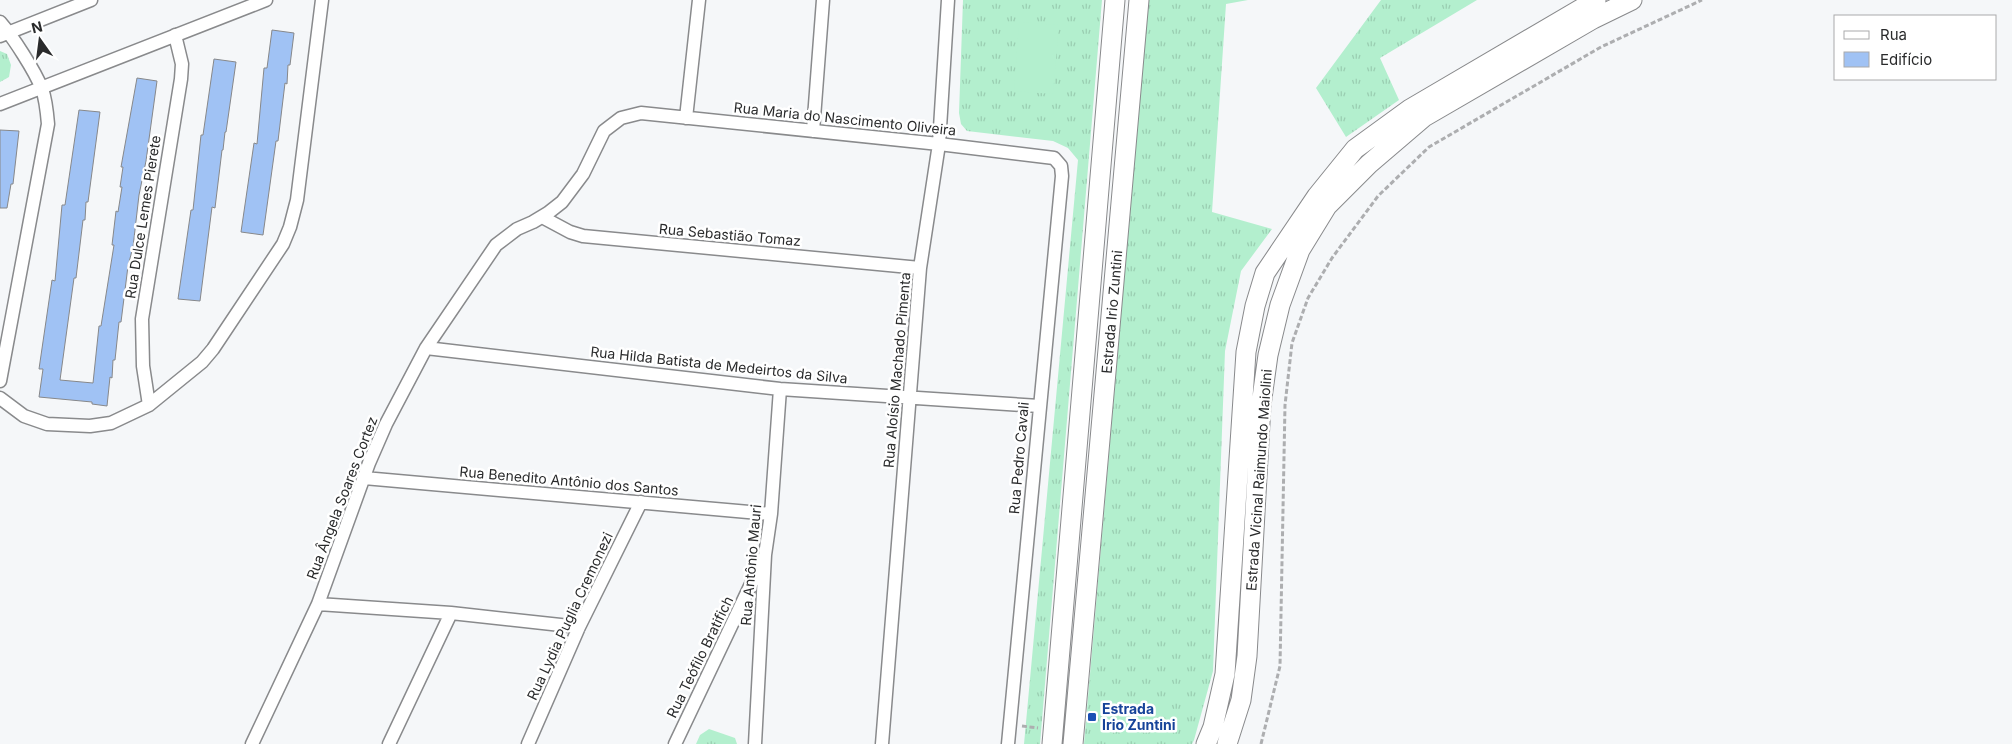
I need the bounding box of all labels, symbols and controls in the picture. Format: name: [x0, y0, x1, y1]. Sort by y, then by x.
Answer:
north arrow: [15, 15, 65, 65]
legend: [1834, 15, 1997, 80]
text: N: [30, 17, 44, 36]
text: Rua: [1880, 25, 1907, 44]
text: Edifício: [1880, 50, 1932, 69]
street label: Rua Maria do Nascimento Oliveira: [733, 98, 957, 139]
street label: Rua Dulce Lemes Pierete: [121, 134, 164, 300]
street label: Rua Sebastião Tomaz: [658, 220, 802, 249]
street label: Estrada Irio Zuntini: [1098, 250, 1125, 374]
street label: Rua Aloísio Machado Pimenta: [879, 272, 914, 468]
street label: Rua Hilda Batista de Medeirtos da Silva: [590, 343, 849, 386]
street label: Estrada Vicinal Raimundo Maiolini: [1242, 368, 1275, 592]
street label: Rua Pedro Cavali: [1005, 401, 1032, 515]
street label: Rua Ângela Soares Cortez: [303, 414, 380, 582]
street label: Rua Benedito Antônio dos Santos: [459, 462, 679, 499]
street label: Rua Antônio Mauri: [737, 504, 764, 626]
street label: Rua Lydia Puglia Cremonezi: [523, 529, 616, 702]
street label: Rua Teófilo Bratifich: [663, 593, 736, 720]
place label: Estrada Irio Zuntini: [1102, 700, 1176, 733]
marker: Estrada Irio Zuntini: [1086, 711, 1098, 723]

